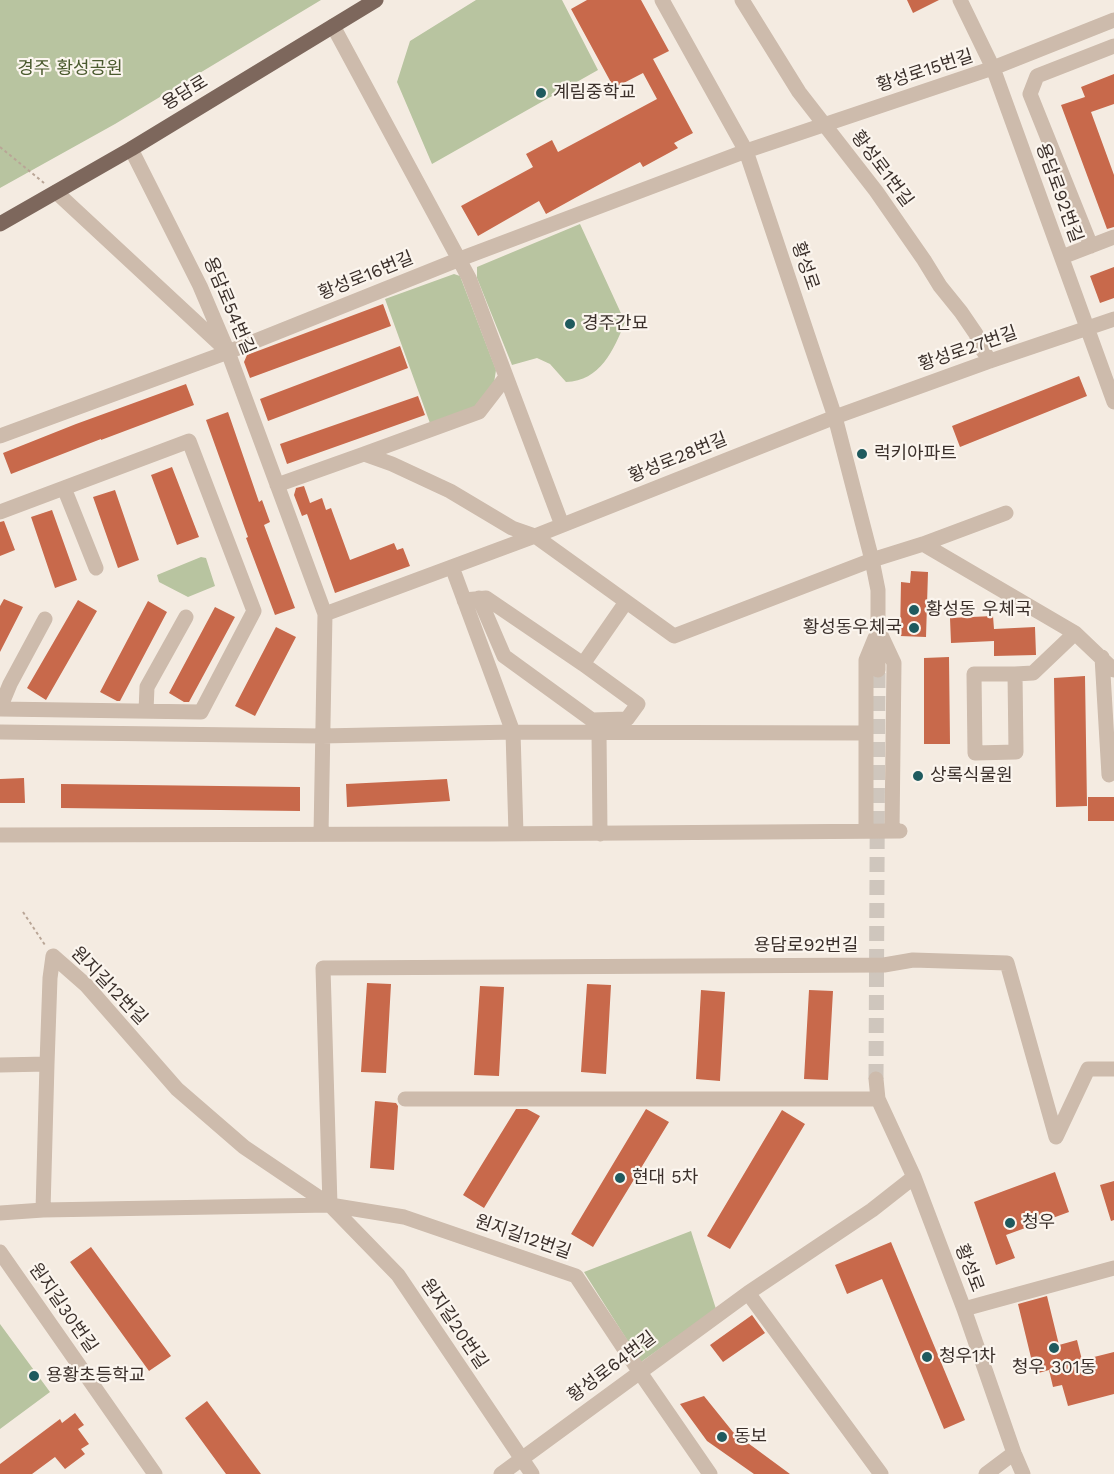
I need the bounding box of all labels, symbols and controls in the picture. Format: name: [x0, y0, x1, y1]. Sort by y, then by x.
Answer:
street label: 황성로15번길: [874, 45, 976, 97]
park label: 경주 황성공원: [17, 58, 123, 80]
street label: 용담로: [158, 71, 212, 115]
place label: 계림중학교: [553, 82, 636, 104]
marker: 계림중학교: [534, 86, 548, 100]
street label: 황성로1번길: [846, 127, 918, 211]
street label: 용담로92번길: [1031, 140, 1087, 246]
street label: 황성로: [787, 239, 823, 293]
street label: 황성로16번길: [315, 247, 417, 305]
street label: 용담로54번길: [199, 254, 259, 358]
place label: 경주간묘: [582, 313, 648, 335]
marker: 경주간묘: [563, 317, 577, 331]
street label: 황성로27번길: [916, 322, 1020, 376]
street label: 황성로28번길: [626, 428, 730, 488]
place label: 럭키아파트: [874, 443, 957, 465]
marker: 럭키아파트: [855, 447, 869, 461]
place label: 황성동 우체국: [926, 599, 1031, 621]
marker: 황성동 우체국: [907, 603, 921, 617]
place label: 황성동우체국: [803, 617, 902, 639]
marker: 황성동우체국: [907, 621, 921, 635]
place label: 상록식물원: [930, 765, 1013, 787]
marker: 상록식물원: [911, 769, 925, 783]
street label: 용담로92번길: [754, 935, 858, 957]
street label: 원지길12번길: [66, 942, 152, 1030]
place label: 현대 5차: [632, 1167, 698, 1189]
marker: 현대 5차: [613, 1171, 627, 1185]
street label: 원지길12번길: [472, 1210, 574, 1264]
place label: 청우: [1022, 1212, 1055, 1234]
marker: 청우: [1003, 1216, 1017, 1230]
street label: 황성로: [950, 1241, 988, 1295]
street label: 원지길30번길: [24, 1259, 102, 1357]
street label: 원지길20번길: [416, 1275, 492, 1373]
street label: 황성로64번길: [564, 1327, 660, 1407]
marker: 청우 301동: [1047, 1341, 1061, 1355]
place label: 청우1차: [939, 1346, 996, 1368]
marker: 청우1차: [920, 1350, 934, 1364]
place label: 청우 301동: [1012, 1357, 1096, 1379]
place label: 용황초등학교: [46, 1365, 145, 1387]
marker: 용황초등학교: [27, 1369, 41, 1383]
place label: 동보: [734, 1426, 767, 1448]
marker: 동보: [715, 1430, 729, 1444]

